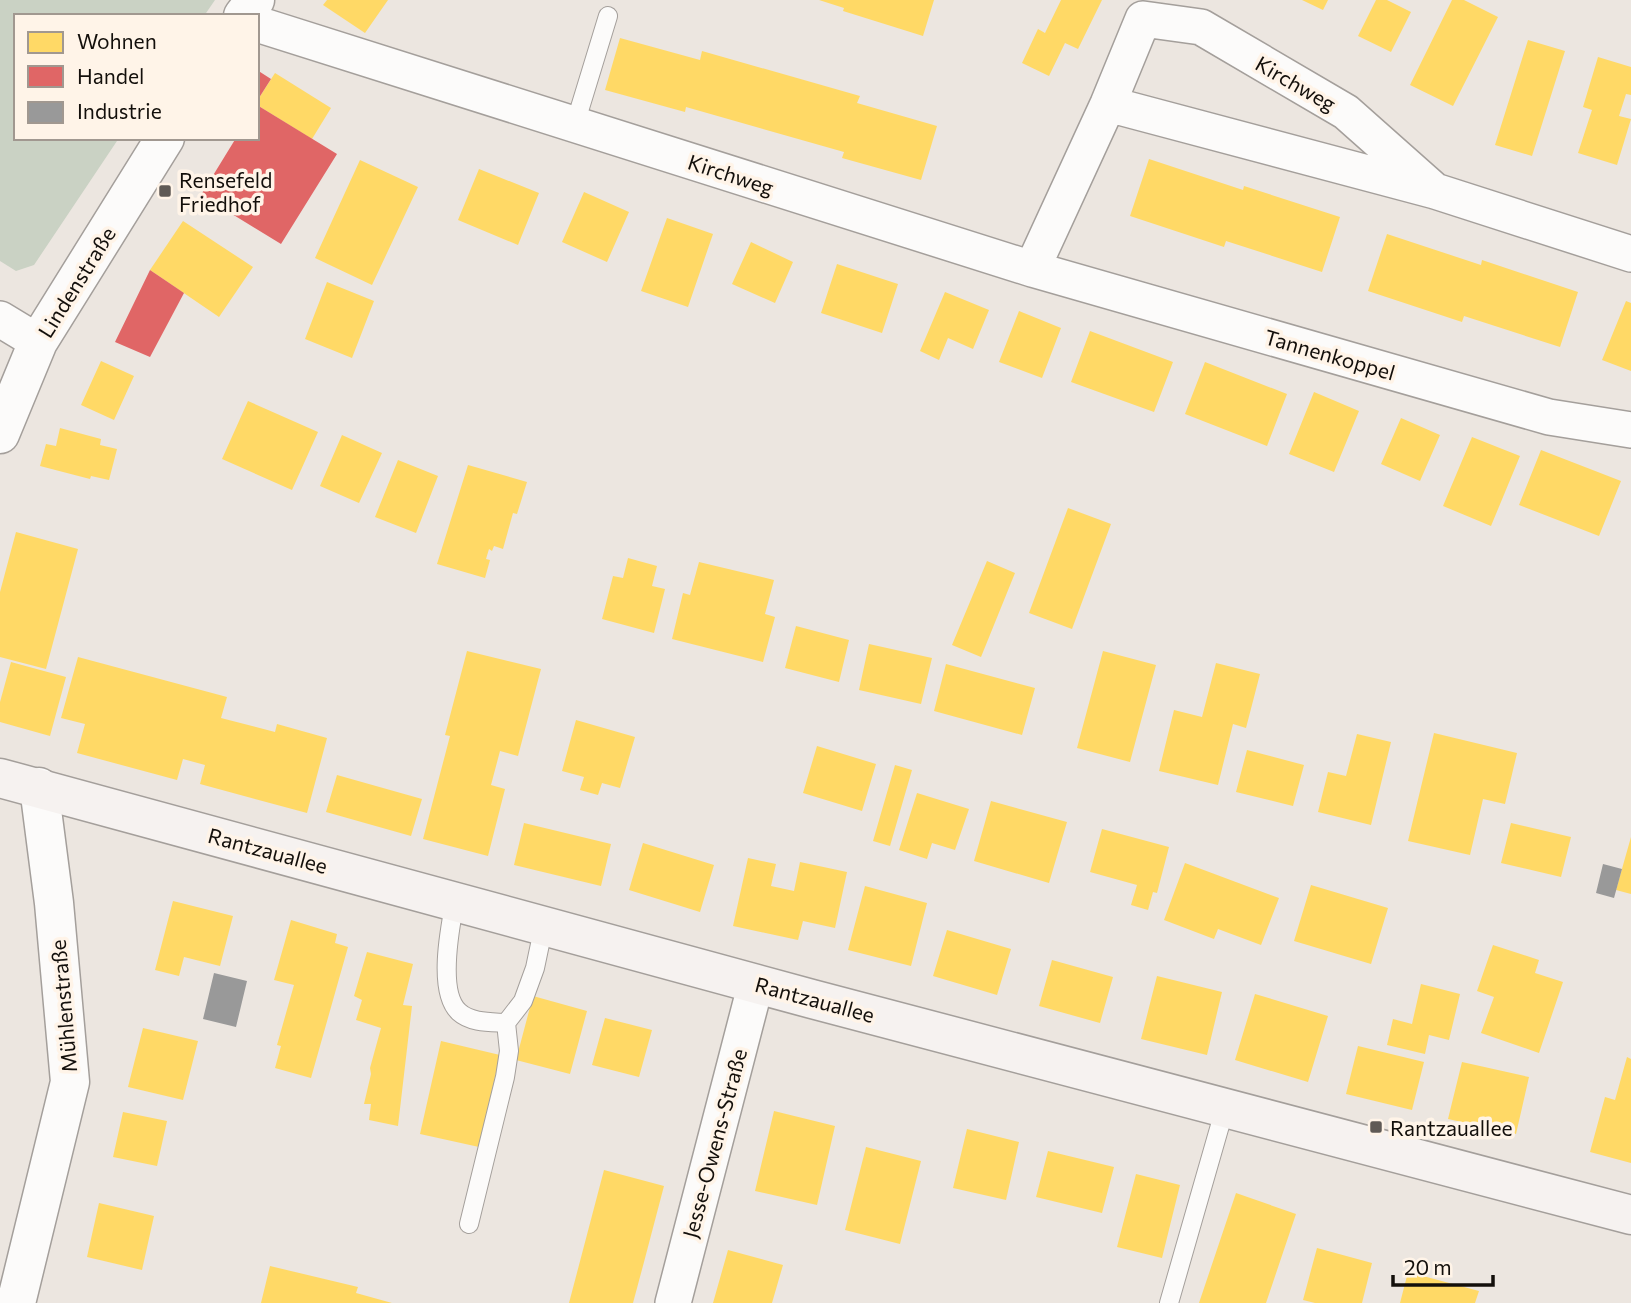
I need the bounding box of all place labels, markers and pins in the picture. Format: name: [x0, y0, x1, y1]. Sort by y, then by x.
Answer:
place label: Rensefeld Friedhof: [179, 167, 272, 216]
marker: Rensefeld Friedhof: [157, 183, 173, 199]
place label: Rantzauallee: [1390, 1115, 1513, 1140]
marker: Rantzauallee: [1368, 1119, 1384, 1135]

